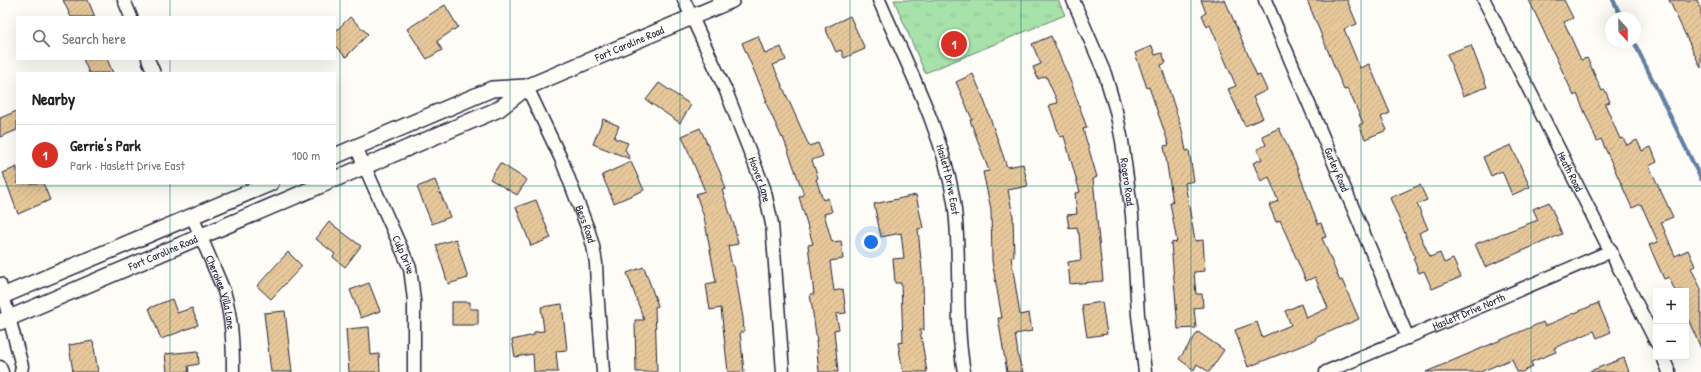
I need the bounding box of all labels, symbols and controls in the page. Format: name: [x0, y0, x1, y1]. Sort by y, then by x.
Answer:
north arrow: [1605, 12, 1641, 48]
search box: [16, 16, 336, 60]
street label: Fort Caroline Road: [592, 23, 666, 65]
icon: search: [30, 27, 52, 49]
text: Search here: [62, 28, 126, 49]
pin: 1: [941, 29, 967, 59]
text: Nearby: [32, 87, 75, 110]
text: Gerrie's Park: [70, 135, 141, 156]
street label: Haslett Drive East: [933, 143, 963, 216]
street label: Gurley Road: [1321, 145, 1352, 194]
text: 1: [43, 146, 47, 164]
text: 100 m: [292, 146, 320, 164]
street label: Heath Road: [1554, 149, 1586, 194]
street label: Hoover Lane: [745, 155, 774, 204]
text: Park · Haslett Drive East: [70, 156, 185, 174]
street label: Rogero Road: [1117, 157, 1138, 207]
street label: Bess Road: [572, 203, 599, 245]
street label: Fort Caroline Road: [125, 231, 200, 274]
your location: [861, 232, 881, 252]
street label: Culp Drive: [389, 233, 418, 276]
street label: Cherokee Villa Lane: [203, 253, 238, 331]
map controls: [1653, 288, 1689, 360]
button: +: [1653, 288, 1689, 324]
street label: Haslett Drive North: [1430, 290, 1507, 333]
button: −: [1653, 324, 1689, 360]

